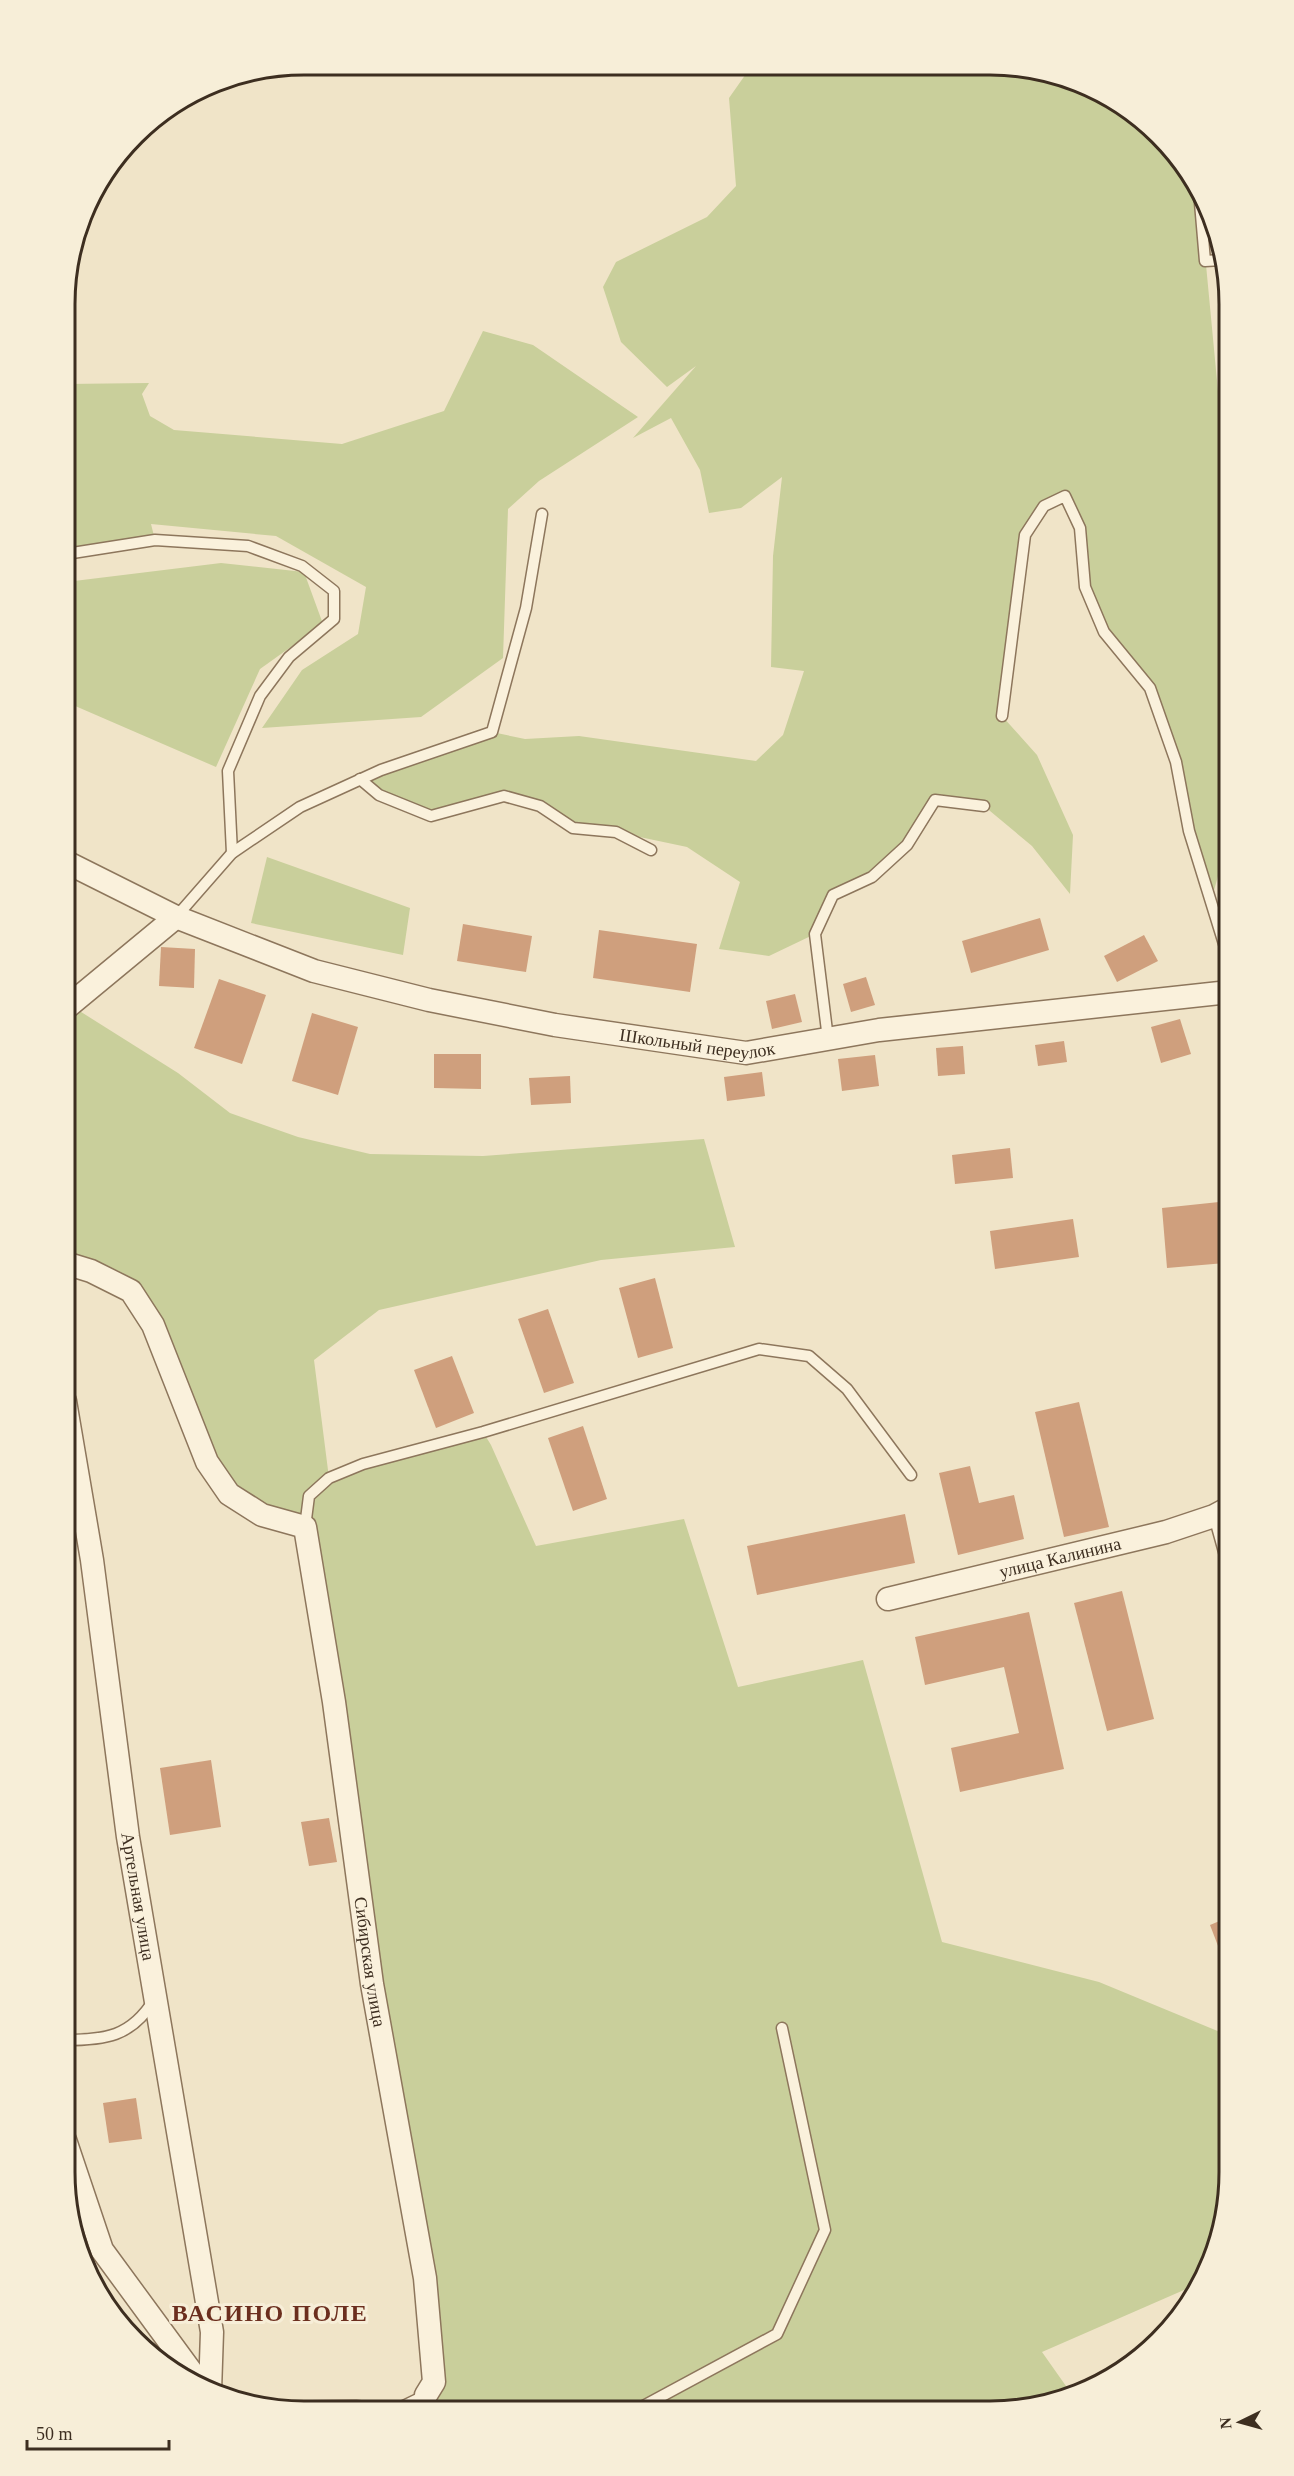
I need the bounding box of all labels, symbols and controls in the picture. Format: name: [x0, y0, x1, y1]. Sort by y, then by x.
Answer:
street label: Школьный переулок: [618, 1025, 777, 1063]
street label: улица Калинина: [997, 1533, 1123, 1582]
street label: Артельная улица: [117, 1831, 159, 1962]
street label: Сибирская улица: [350, 1896, 390, 2028]
district label: ВАСИНО ПОЛЕ: [172, 2300, 368, 2326]
north arrow: [1210, 2392, 1270, 2452]
scale bar: [27, 2413, 170, 2451]
text: N: [1217, 2416, 1235, 2430]
text: 50 m: [36, 2424, 73, 2444]

